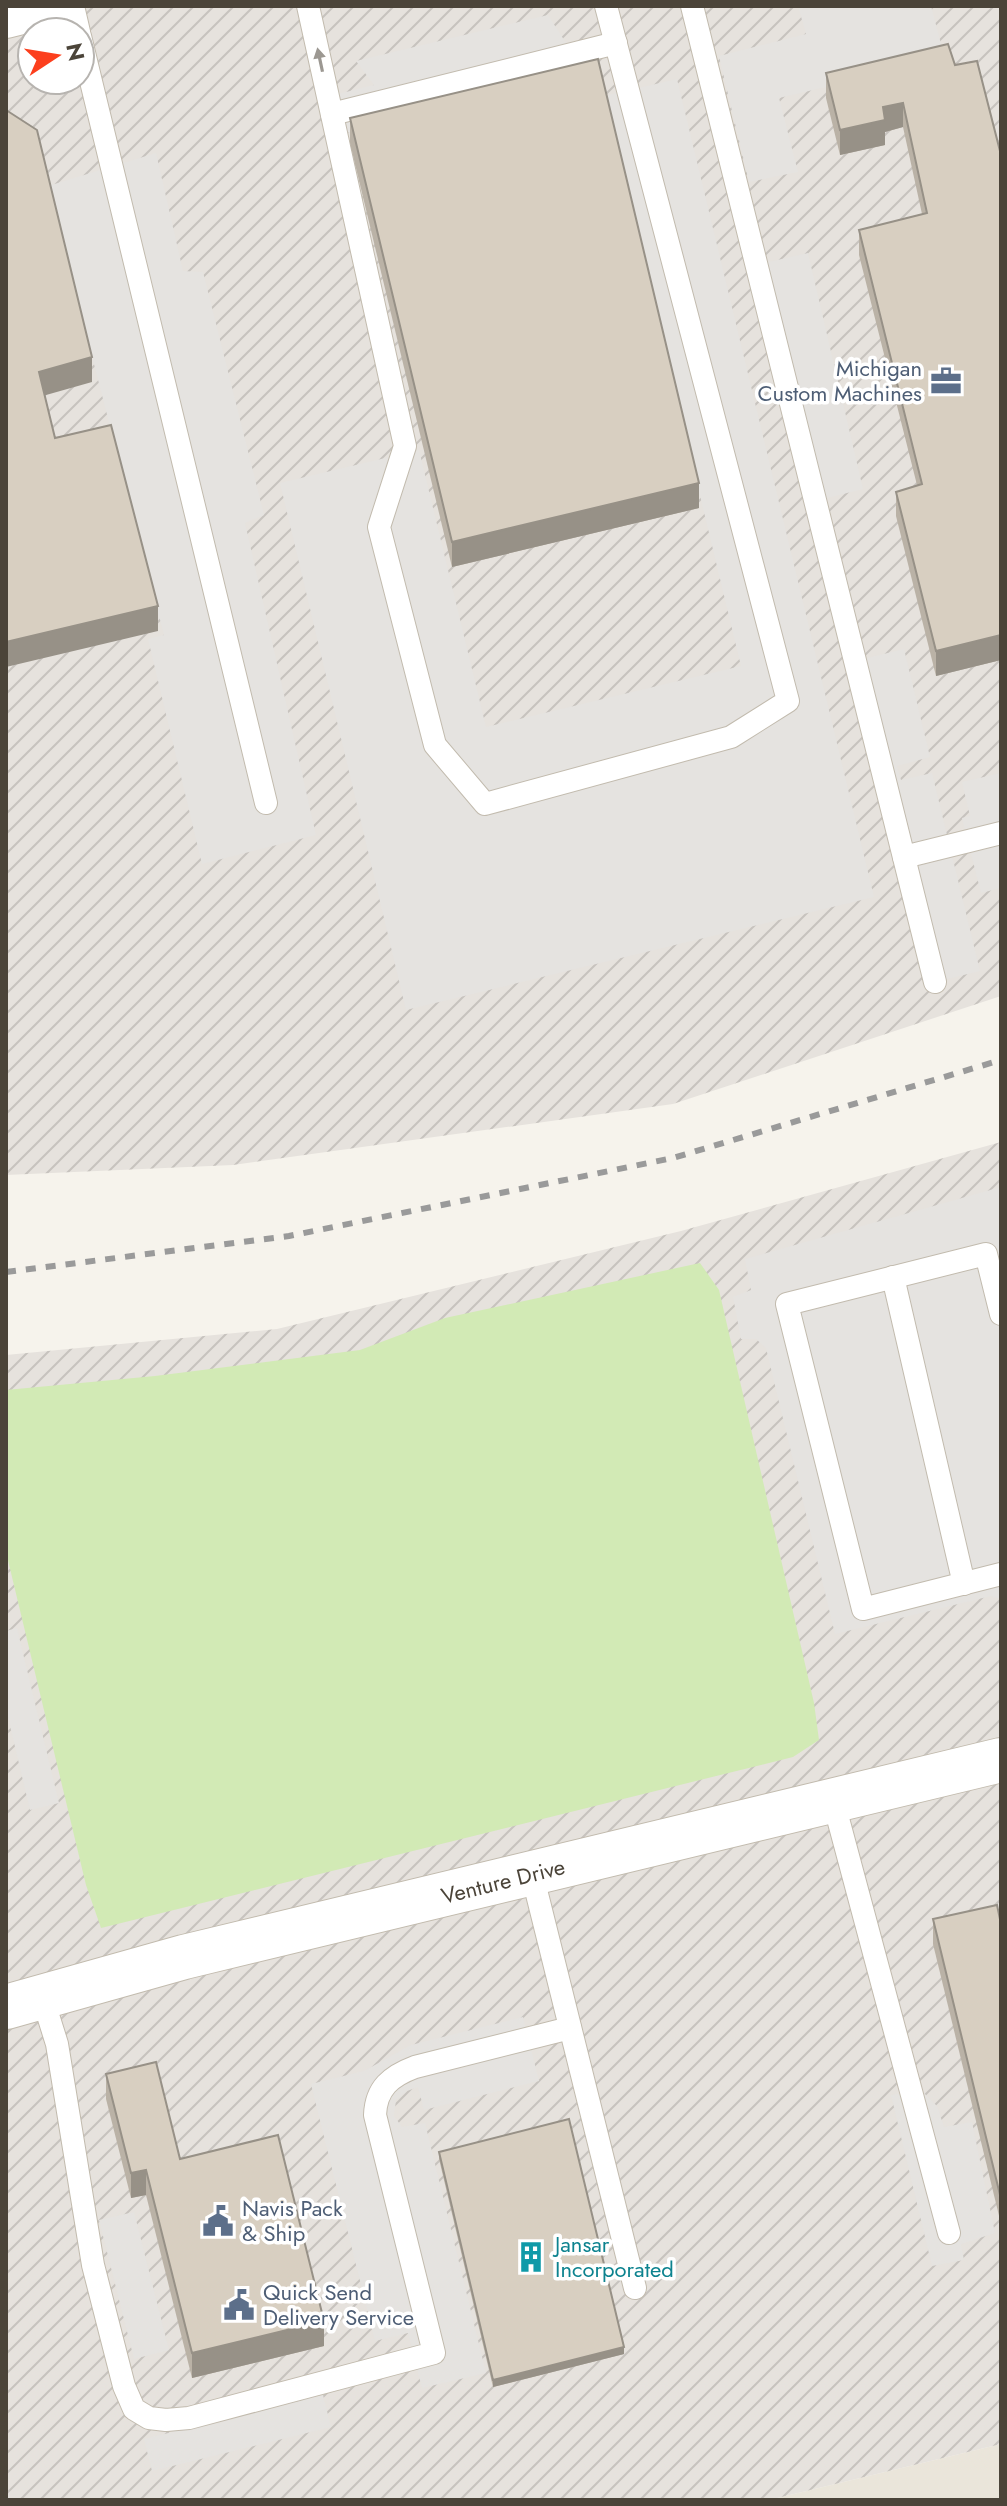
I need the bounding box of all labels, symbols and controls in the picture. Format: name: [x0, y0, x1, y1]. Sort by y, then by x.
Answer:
north arrow: [16, 16, 96, 96]
text: N: [58, 40, 93, 64]
one-way arrow: [313, 47, 326, 72]
place label: Michigan Custom Machines: [758, 352, 922, 409]
office icon: Michigan Custom Machines: [929, 364, 963, 398]
street label: Venture Drive: [438, 1850, 568, 1912]
place label: Navis Pack & Ship: [242, 2192, 343, 2249]
public building icon: Navis Pack & Ship: [201, 2204, 235, 2238]
place label: Jansar Incorporated: [552, 2228, 674, 2285]
building icon: Jansar Incorporated: [514, 2240, 548, 2274]
place label: Quick Send Delivery Service: [263, 2276, 414, 2333]
public building icon: Quick Send Delivery Service: [222, 2288, 256, 2322]

